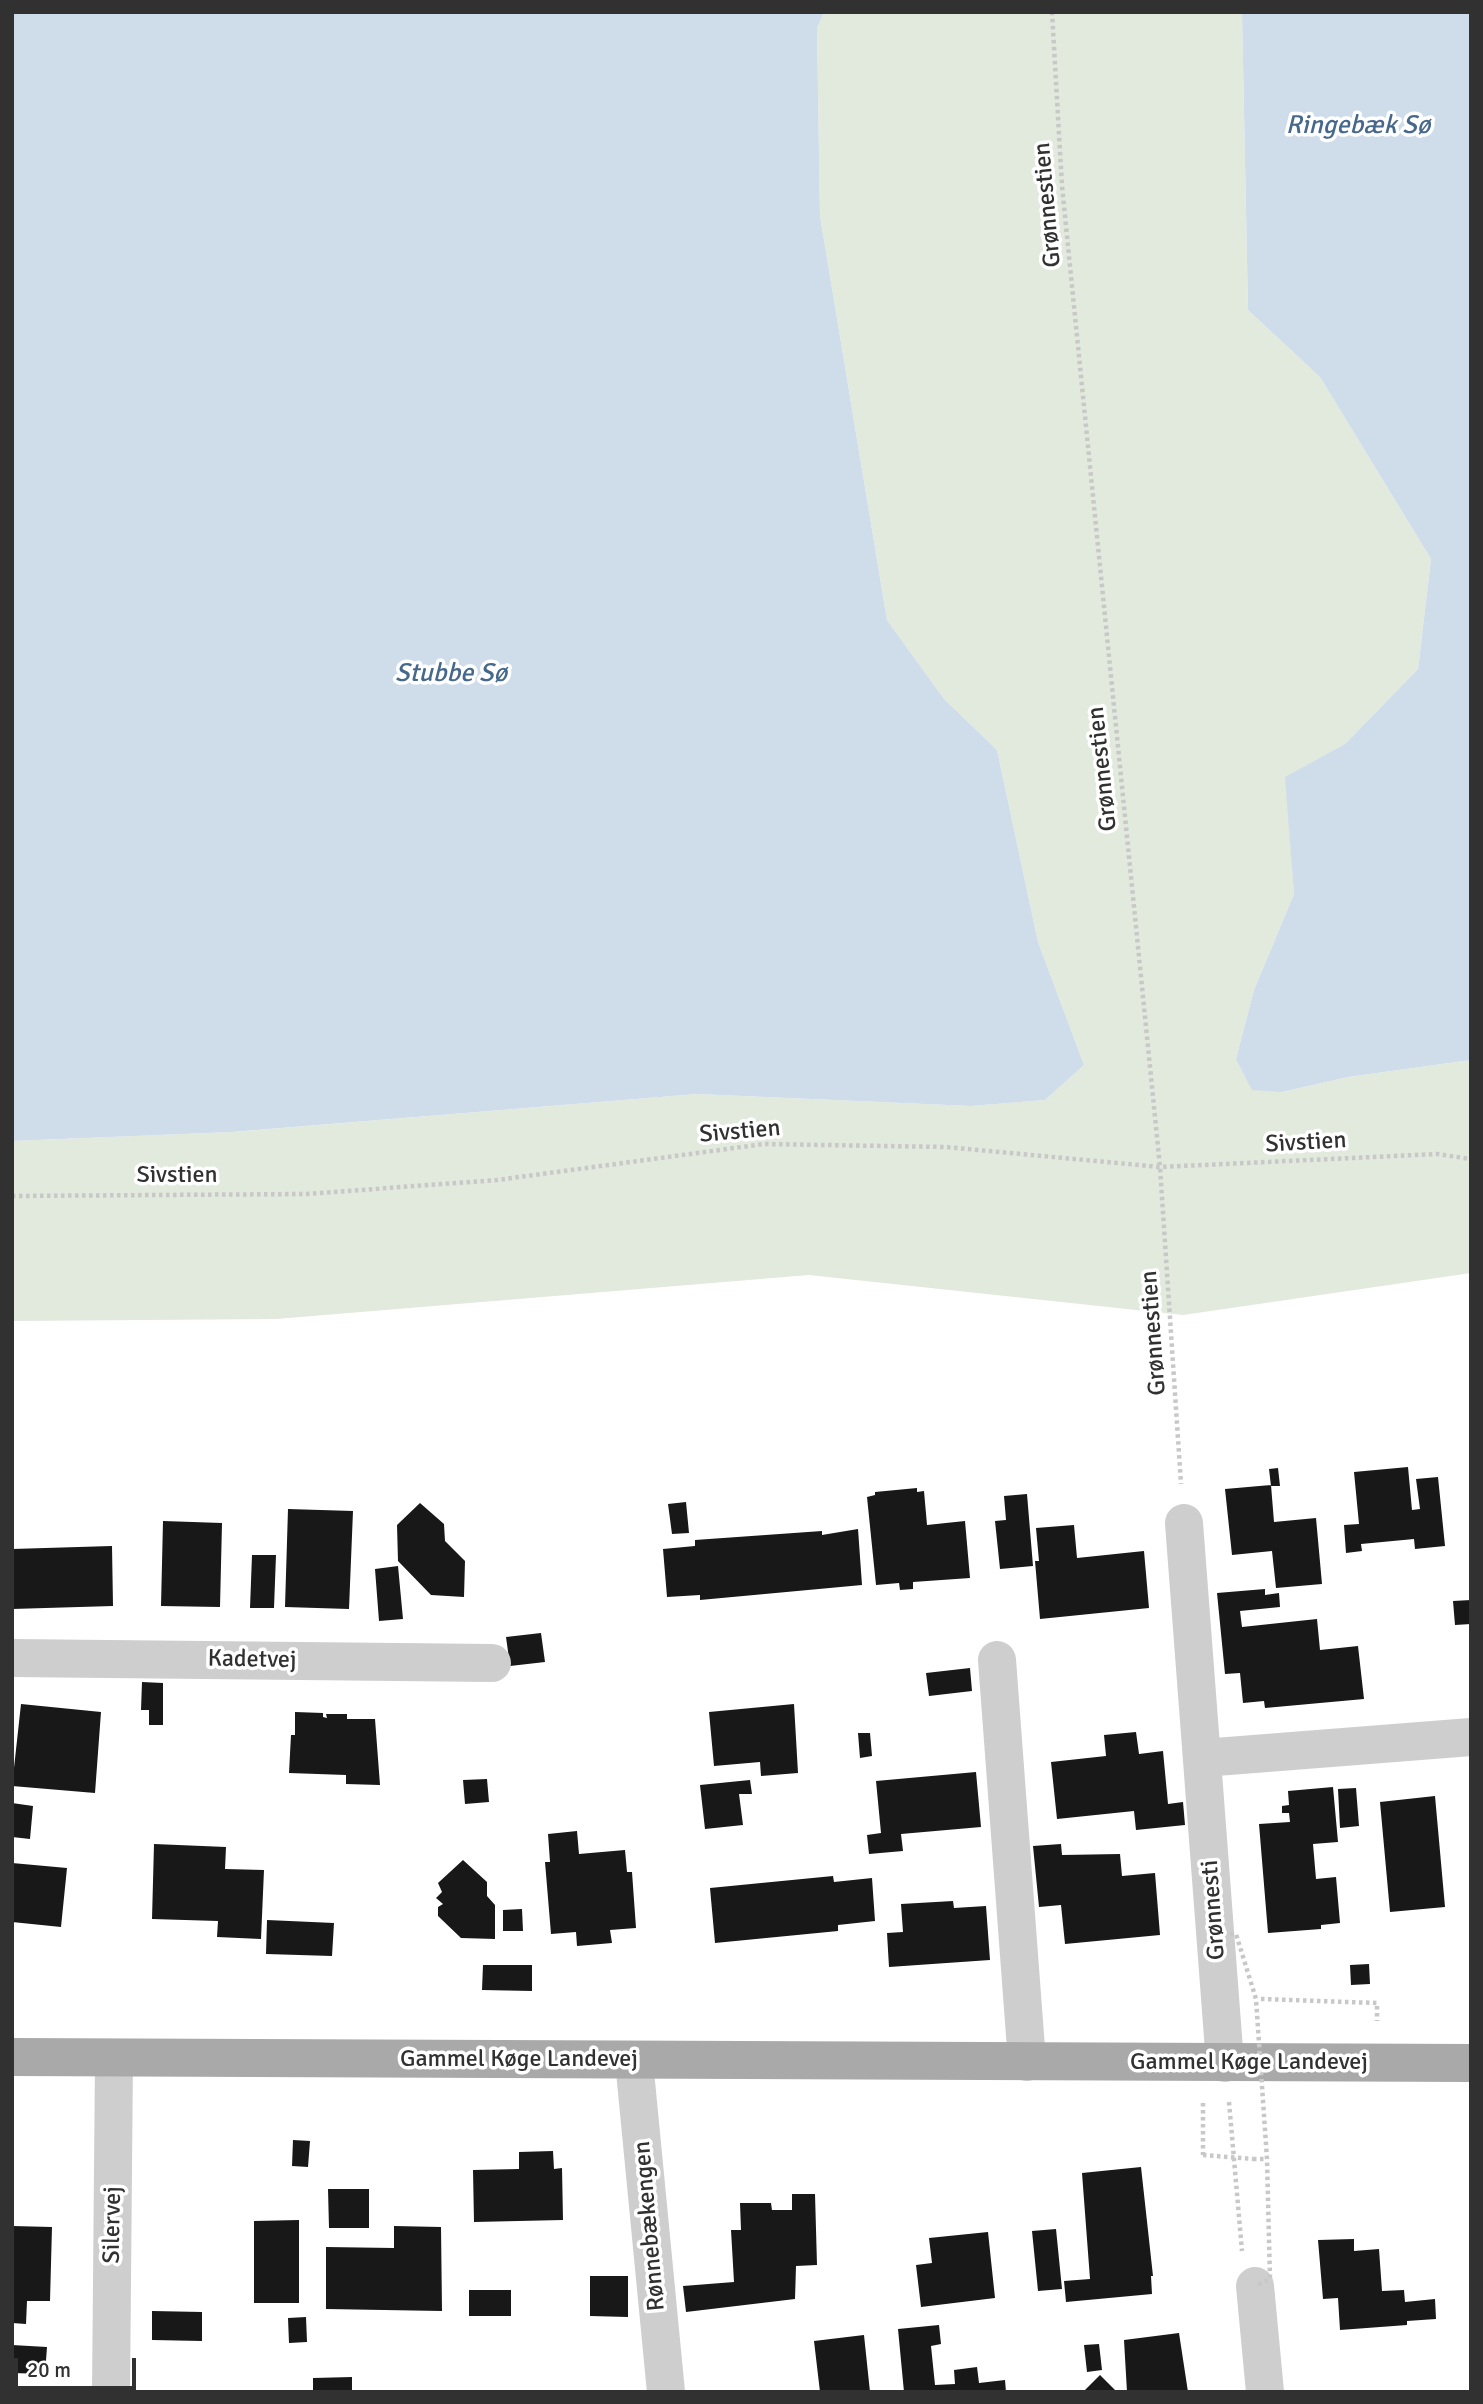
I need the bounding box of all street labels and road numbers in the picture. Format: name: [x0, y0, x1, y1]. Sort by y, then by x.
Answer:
street label: Grønnestien: [1028, 141, 1068, 269]
street label: Grønnestien: [1082, 705, 1124, 833]
street label: Sivstien: [698, 1114, 782, 1150]
street label: Sivstien: [1265, 1126, 1347, 1160]
street label: Sivstien: [136, 1162, 218, 1190]
street label: Grønnestien: [1135, 1270, 1173, 1396]
street label: Kadetvej: [207, 1645, 297, 1675]
street label: Grønnesti: [1196, 1859, 1232, 1961]
street label: Gammel Køge Landevej: [400, 2046, 638, 2074]
street label: Gammel Køge Landevej: [1130, 2049, 1368, 2077]
street label: Rønnebækengen: [628, 2140, 672, 2312]
street label: Silervej: [98, 2186, 128, 2264]

